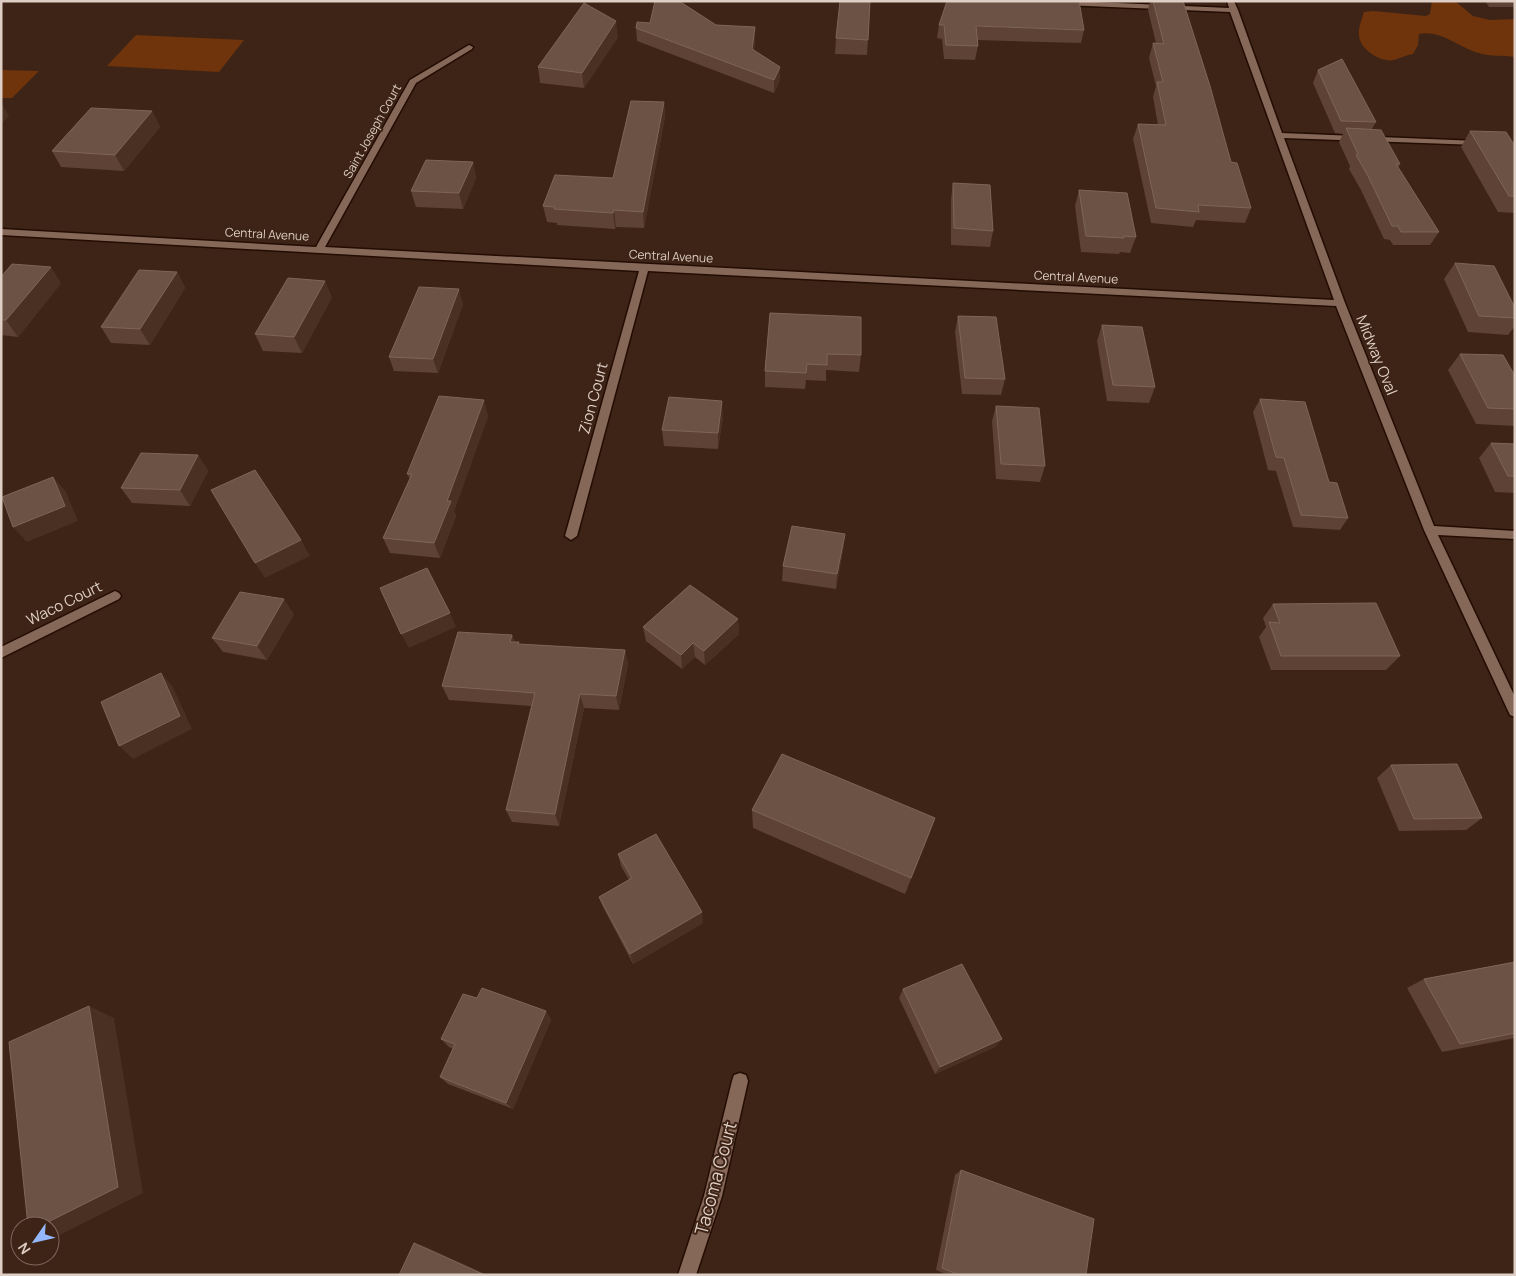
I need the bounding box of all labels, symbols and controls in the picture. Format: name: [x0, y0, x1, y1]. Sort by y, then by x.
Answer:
street label: Saint Joseph Court: [339, 81, 405, 181]
street label: Central Avenue: [224, 223, 310, 245]
street label: Central Avenue: [628, 245, 714, 267]
street label: Central Avenue: [1033, 266, 1119, 288]
street label: Midway Oval: [1351, 312, 1403, 398]
street label: Zion Court: [573, 360, 613, 436]
street label: Waco Court: [23, 576, 105, 630]
street label: Tacoma Court: [688, 1119, 742, 1237]
north arrow: [10, 1216, 60, 1266]
text: N: [13, 1239, 34, 1258]

